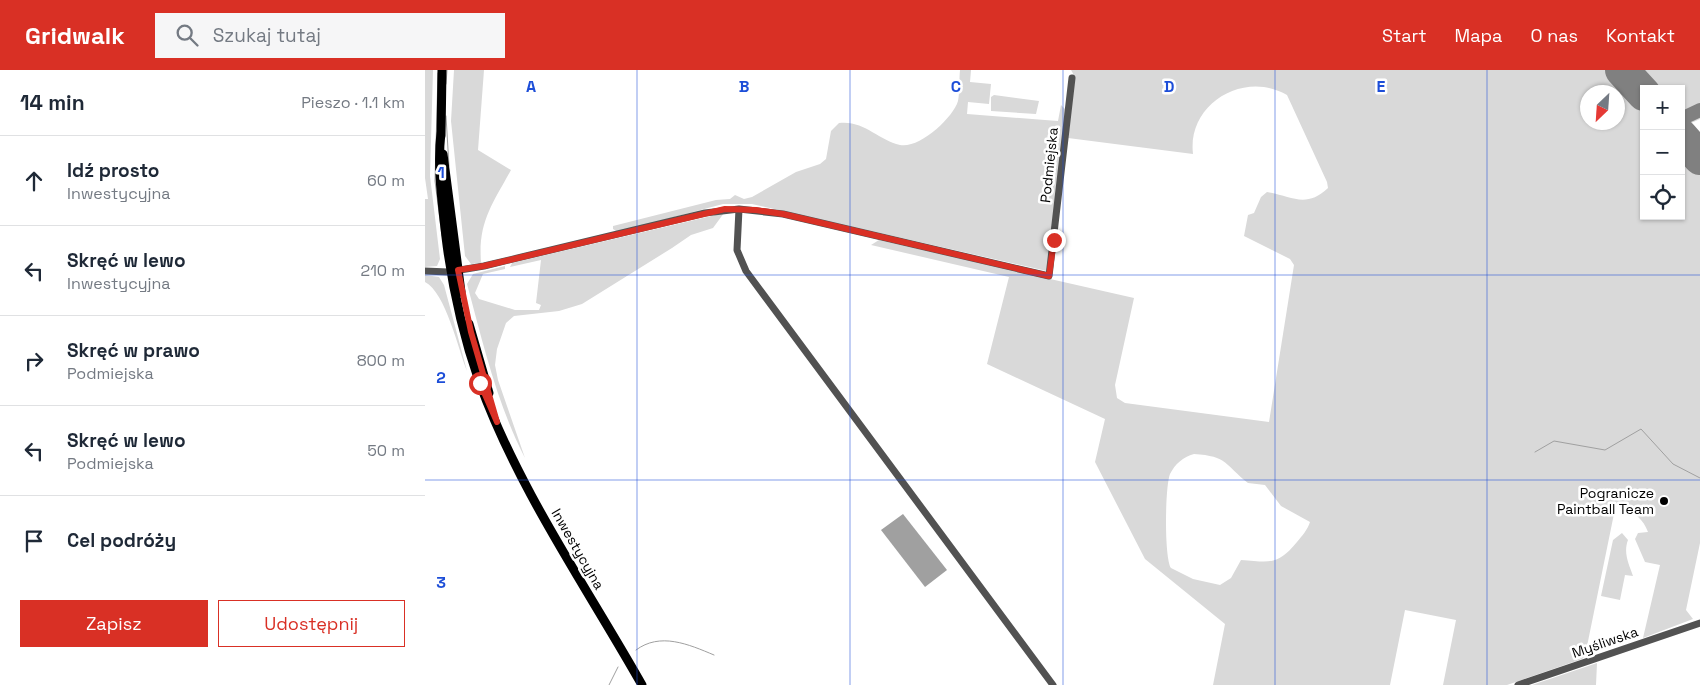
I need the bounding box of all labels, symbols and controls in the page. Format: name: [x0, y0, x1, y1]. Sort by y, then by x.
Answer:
search box: [155, 13, 505, 58]
text: Gridwalk: [25, 20, 125, 51]
icon: search: [173, 21, 201, 49]
text: Szukaj tutaj: [213, 23, 321, 48]
text: Start: [1382, 24, 1427, 47]
text: Mapa: [1455, 24, 1502, 47]
text: O nas: [1530, 24, 1578, 47]
text: Kontakt: [1606, 24, 1675, 47]
text: A: [526, 76, 536, 97]
text: B: [739, 76, 749, 97]
text: C: [951, 76, 961, 97]
text: D: [1164, 76, 1174, 97]
text: E: [1377, 76, 1386, 97]
north arrow: [1580, 85, 1625, 130]
map controls: [1640, 85, 1685, 220]
button: +: [1640, 85, 1685, 130]
text: 14 min: [20, 89, 85, 116]
text: Pieszo · 1.1 km: [301, 92, 405, 113]
street label: Podmiejska: [1036, 126, 1062, 204]
button: −: [1640, 130, 1685, 175]
text: Idź prosto: [67, 158, 159, 183]
text: 1: [437, 162, 445, 183]
icon: ahead: [20, 167, 48, 195]
text: 60 m: [367, 170, 405, 191]
button: locate: [1640, 175, 1685, 220]
text: Inwestycyjna: [67, 183, 171, 204]
route end: [1043, 229, 1066, 252]
text: Skręć w lewo: [67, 248, 186, 273]
icon: left: [20, 257, 48, 285]
text: 210 m: [361, 260, 405, 281]
text: Inwestycyjna: [67, 273, 171, 294]
text: Skręć w prawo: [67, 338, 200, 363]
icon: right: [20, 347, 48, 375]
text: 800 m: [357, 350, 405, 371]
text: Podmiejska: [67, 363, 154, 384]
text: 2: [436, 367, 446, 388]
route start: [469, 372, 492, 395]
text: Skręć w lewo: [67, 428, 186, 453]
icon: left: [20, 437, 48, 465]
text: 50 m: [367, 440, 405, 461]
text: Podmiejska: [67, 453, 154, 474]
place label: Pogranicze Paintball Team: [1557, 484, 1654, 518]
marker: Pogranicze Paintball Team: [1658, 495, 1670, 507]
street label: Inwestycyjna: [548, 505, 608, 593]
icon: arrive: [20, 527, 48, 555]
text: Cel podróży: [67, 528, 176, 553]
text: 3: [436, 572, 446, 593]
button: Zapisz: [20, 600, 208, 647]
button: Udostępnij: [218, 600, 405, 647]
street label: Myśliwska: [1570, 622, 1640, 662]

